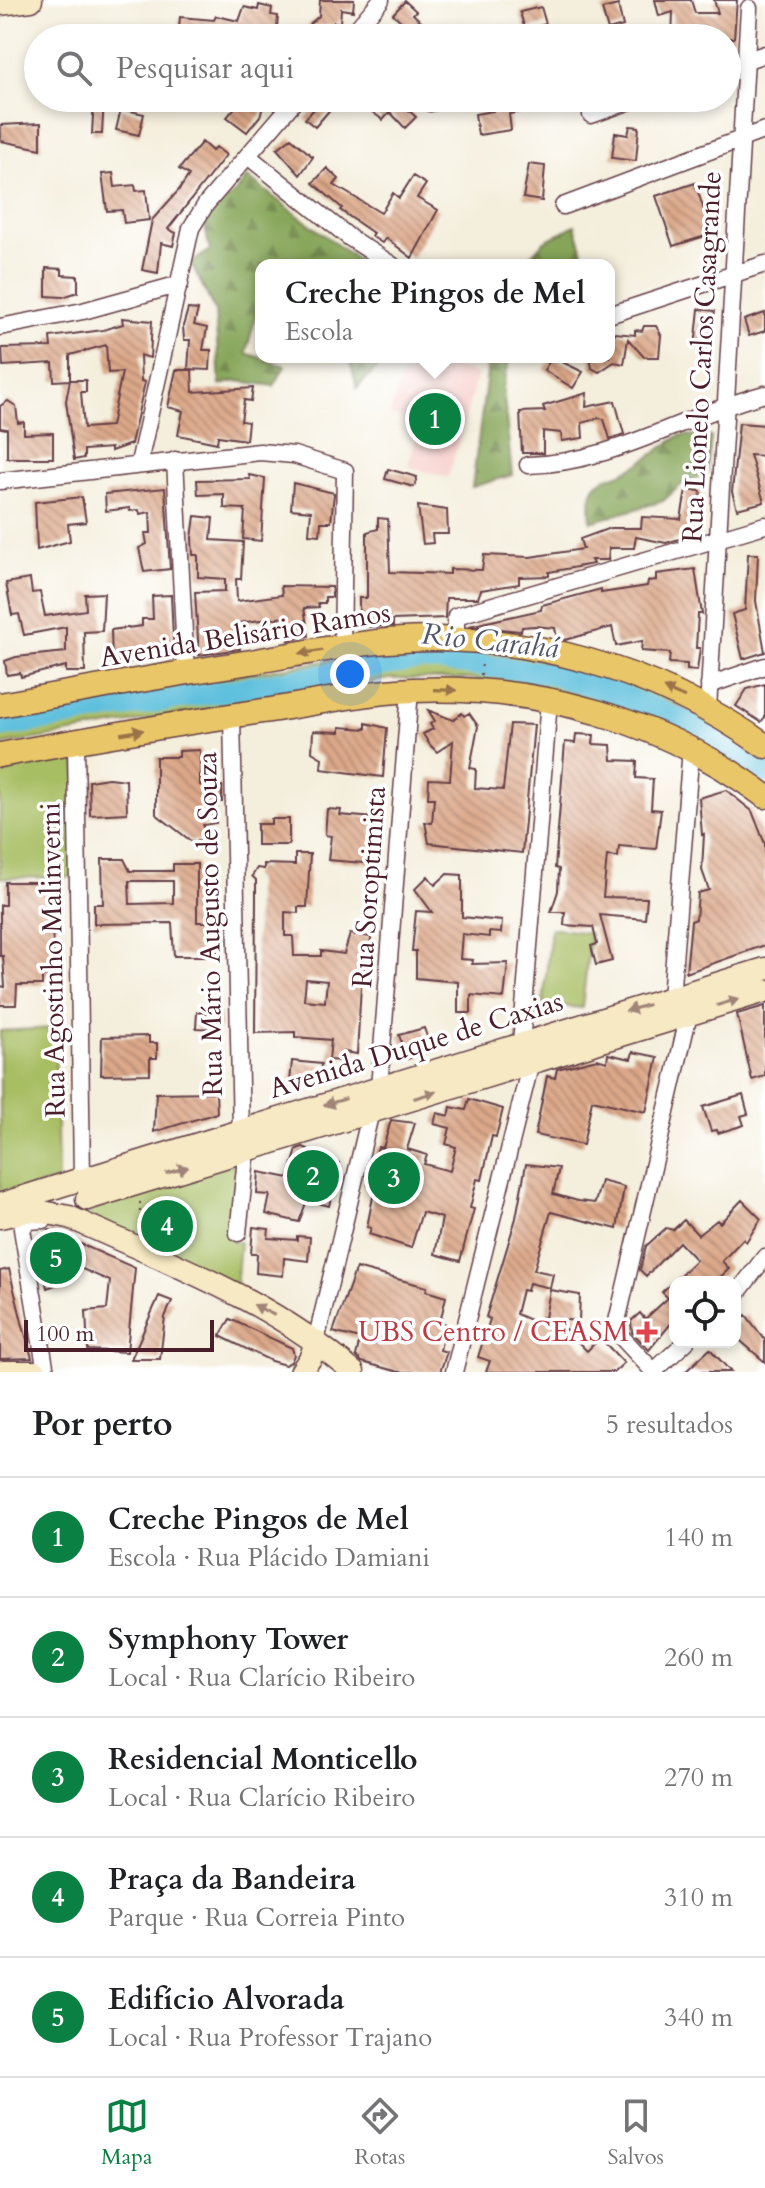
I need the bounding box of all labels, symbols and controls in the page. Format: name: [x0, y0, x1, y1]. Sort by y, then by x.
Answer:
search box: [24, 24, 741, 112]
icon: search: [52, 46, 96, 90]
text: Pesquisar aqui: [116, 48, 294, 89]
street label: Rua Lionelo Carlos Casagrande: [673, 170, 731, 544]
popup: [255, 259, 615, 363]
text: Creche Pingos de Mel: [285, 273, 585, 314]
text: Escola: [285, 314, 353, 349]
pin: 1: [409, 389, 461, 449]
street label: Avenida Belisário Ramos: [97, 593, 393, 677]
water label: Rio Carahá: [420, 613, 562, 669]
one-way arrow: [298, 646, 323, 659]
your location: [330, 654, 370, 694]
one-way arrow: [433, 684, 458, 697]
one-way arrow: [662, 686, 685, 700]
one-way arrow: [120, 725, 145, 738]
street label: Rua Mário Augusto de Souza: [188, 751, 232, 1097]
street label: Rua Soroptimista: [343, 785, 395, 989]
street label: Rua Agostinho Malinverni: [31, 802, 75, 1118]
street label: Avenida Duque de Caxias: [264, 982, 568, 1108]
one-way arrow: [716, 995, 740, 1008]
one-way arrow: [625, 1003, 649, 1015]
one-way arrow: [414, 1088, 438, 1100]
one-way arrow: [323, 1096, 347, 1109]
pin: 2: [287, 1146, 339, 1206]
pin: 3: [368, 1148, 420, 1208]
one-way arrow: [165, 1164, 189, 1176]
pin: 4: [141, 1196, 193, 1256]
pin: 5: [30, 1228, 82, 1288]
map controls: [669, 1276, 741, 1348]
button: locate: [669, 1276, 741, 1348]
one-way arrow: [253, 1304, 275, 1318]
place label: UBS Centro / CEASM: [358, 1313, 629, 1351]
scale bar: [24, 1316, 214, 1352]
text: 100 m: [36, 1319, 94, 1349]
marker: UBS Centro / CEASM: [636, 1321, 658, 1343]
text: Por perto: [32, 1401, 173, 1447]
text: 5 resultados: [606, 1407, 733, 1442]
text: Creche Pingos de Mel: [108, 1499, 409, 1540]
text: 1: [51, 1520, 65, 1555]
text: 140 m: [664, 1520, 733, 1555]
text: Escola · Rua Plácido Damiani: [108, 1540, 430, 1575]
text: Symphony Tower: [108, 1619, 348, 1660]
text: 2: [51, 1640, 65, 1675]
text: 260 m: [664, 1640, 733, 1675]
text: Local · Rua Clarício Ribeiro: [108, 1660, 415, 1695]
text: Residencial Monticello: [108, 1739, 418, 1780]
text: 3: [51, 1760, 65, 1795]
text: 270 m: [664, 1760, 733, 1795]
text: Local · Rua Clarício Ribeiro: [108, 1780, 415, 1815]
text: Praça da Bandeira: [108, 1859, 356, 1900]
text: 4: [51, 1880, 65, 1915]
text: 310 m: [664, 1880, 733, 1915]
text: Parque · Rua Correia Pinto: [108, 1900, 405, 1935]
text: Edifício Alvorada: [108, 1979, 345, 2020]
text: 5: [51, 2000, 65, 2035]
text: 340 m: [664, 2000, 733, 2035]
text: Local · Rua Professor Trajano: [108, 2020, 432, 2055]
tab: Mapa: [101, 2094, 152, 2172]
tab: Rotas: [354, 2094, 405, 2172]
tab: Salvos: [607, 2094, 664, 2172]

